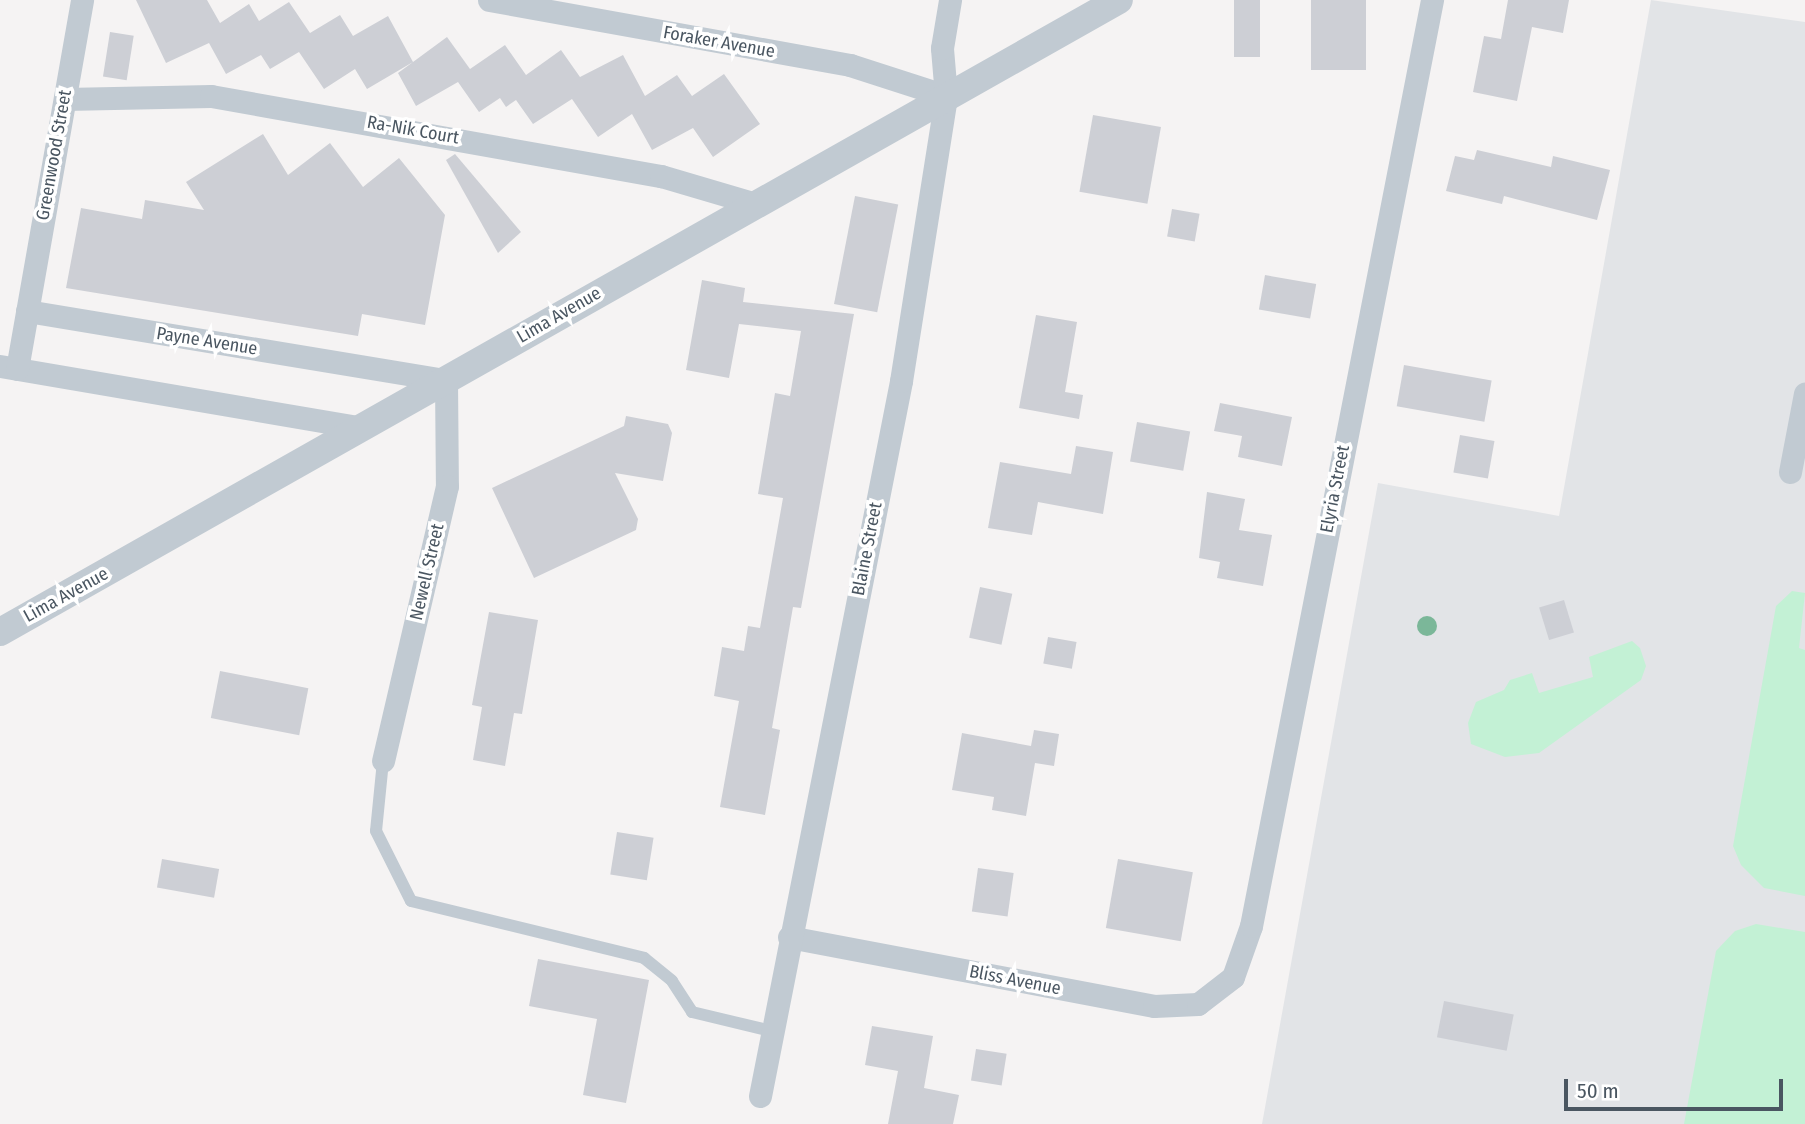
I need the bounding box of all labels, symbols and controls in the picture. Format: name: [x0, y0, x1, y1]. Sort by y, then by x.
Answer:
street label: Foraker Avenue: [661, 22, 777, 62]
street label: Greenwood Street: [32, 88, 76, 222]
street label: Ra-Nik Court: [365, 111, 461, 149]
street label: Lima Avenue: [513, 282, 605, 348]
street label: Payne Avenue: [155, 322, 259, 360]
street label: Elyria Street: [1316, 443, 1354, 535]
street label: Blaine Street: [847, 500, 887, 598]
street label: Newell Street: [405, 522, 449, 622]
street label: Lima Avenue: [20, 563, 112, 627]
street label: Bliss Avenue: [967, 961, 1063, 999]
scale bar: [1567, 1064, 1786, 1108]
text: 50 m: [1577, 1078, 1619, 1104]

